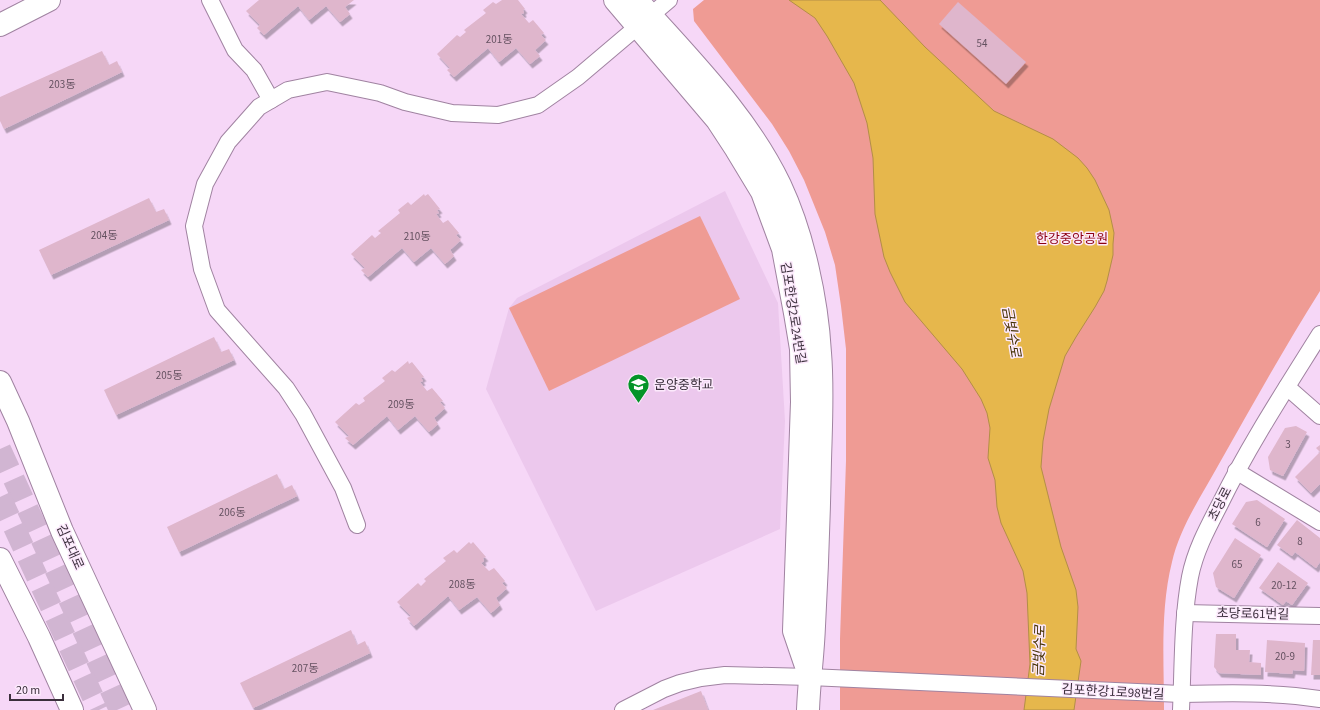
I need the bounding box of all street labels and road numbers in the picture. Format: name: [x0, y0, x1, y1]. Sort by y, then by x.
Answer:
street label: 김포한강2로24번길: [776, 261, 810, 365]
street label: 초당로: [1204, 484, 1236, 524]
street label: 김포대로: [52, 521, 88, 573]
street label: 초당로61번길: [1216, 604, 1290, 624]
street label: 김포한강1로98번길: [1061, 680, 1165, 704]

